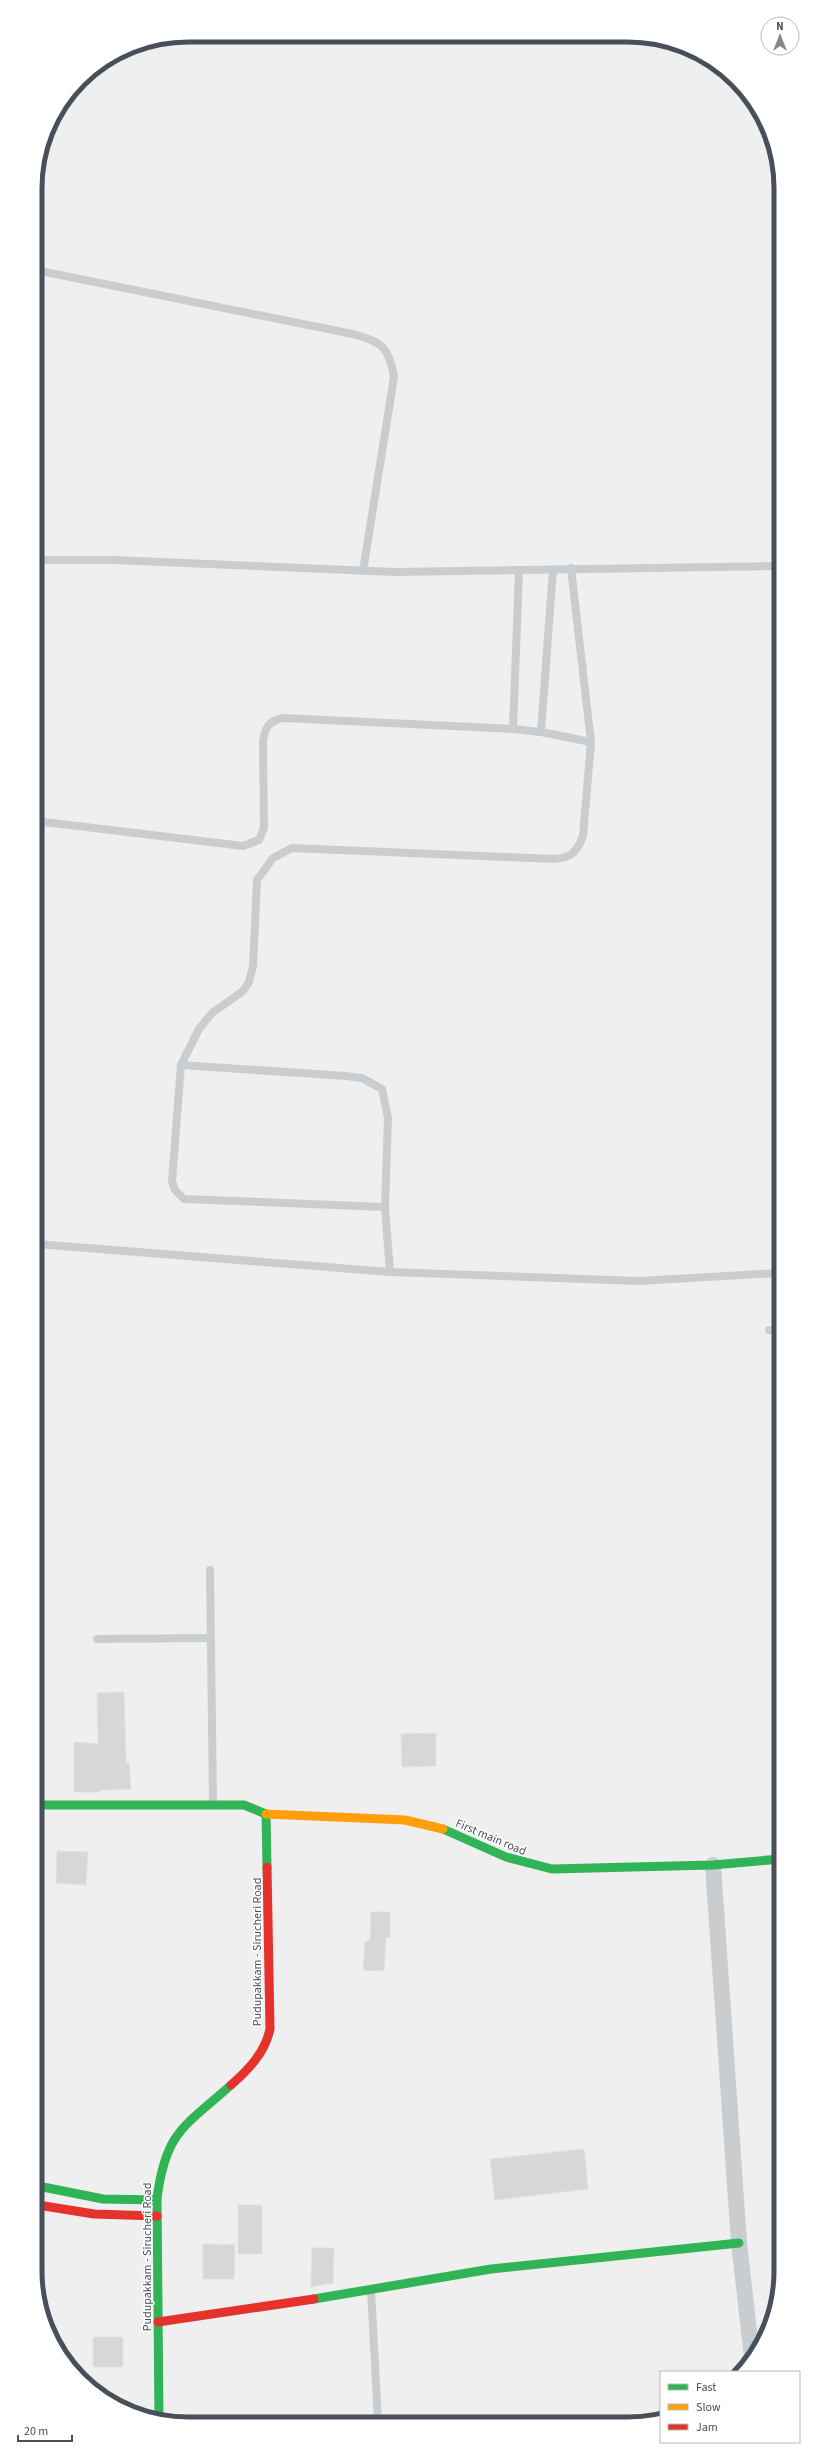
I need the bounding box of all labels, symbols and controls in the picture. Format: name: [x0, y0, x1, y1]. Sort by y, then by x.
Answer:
north arrow: [760, 16, 800, 56]
text: N: [776, 19, 784, 34]
street label: First main road: [453, 1815, 529, 1860]
street label: Pudupakkam - Sirucheri Road: [249, 1878, 266, 2026]
street label: Pudupakkam - Sirucheri Road: [139, 2183, 156, 2331]
legend: [660, 2371, 800, 2443]
text: Fast: [696, 2379, 716, 2396]
text: Slow: [696, 2399, 721, 2416]
scale bar: [18, 2417, 72, 2443]
text: Jam: [696, 2419, 718, 2436]
text: 20 m: [24, 2423, 48, 2440]

